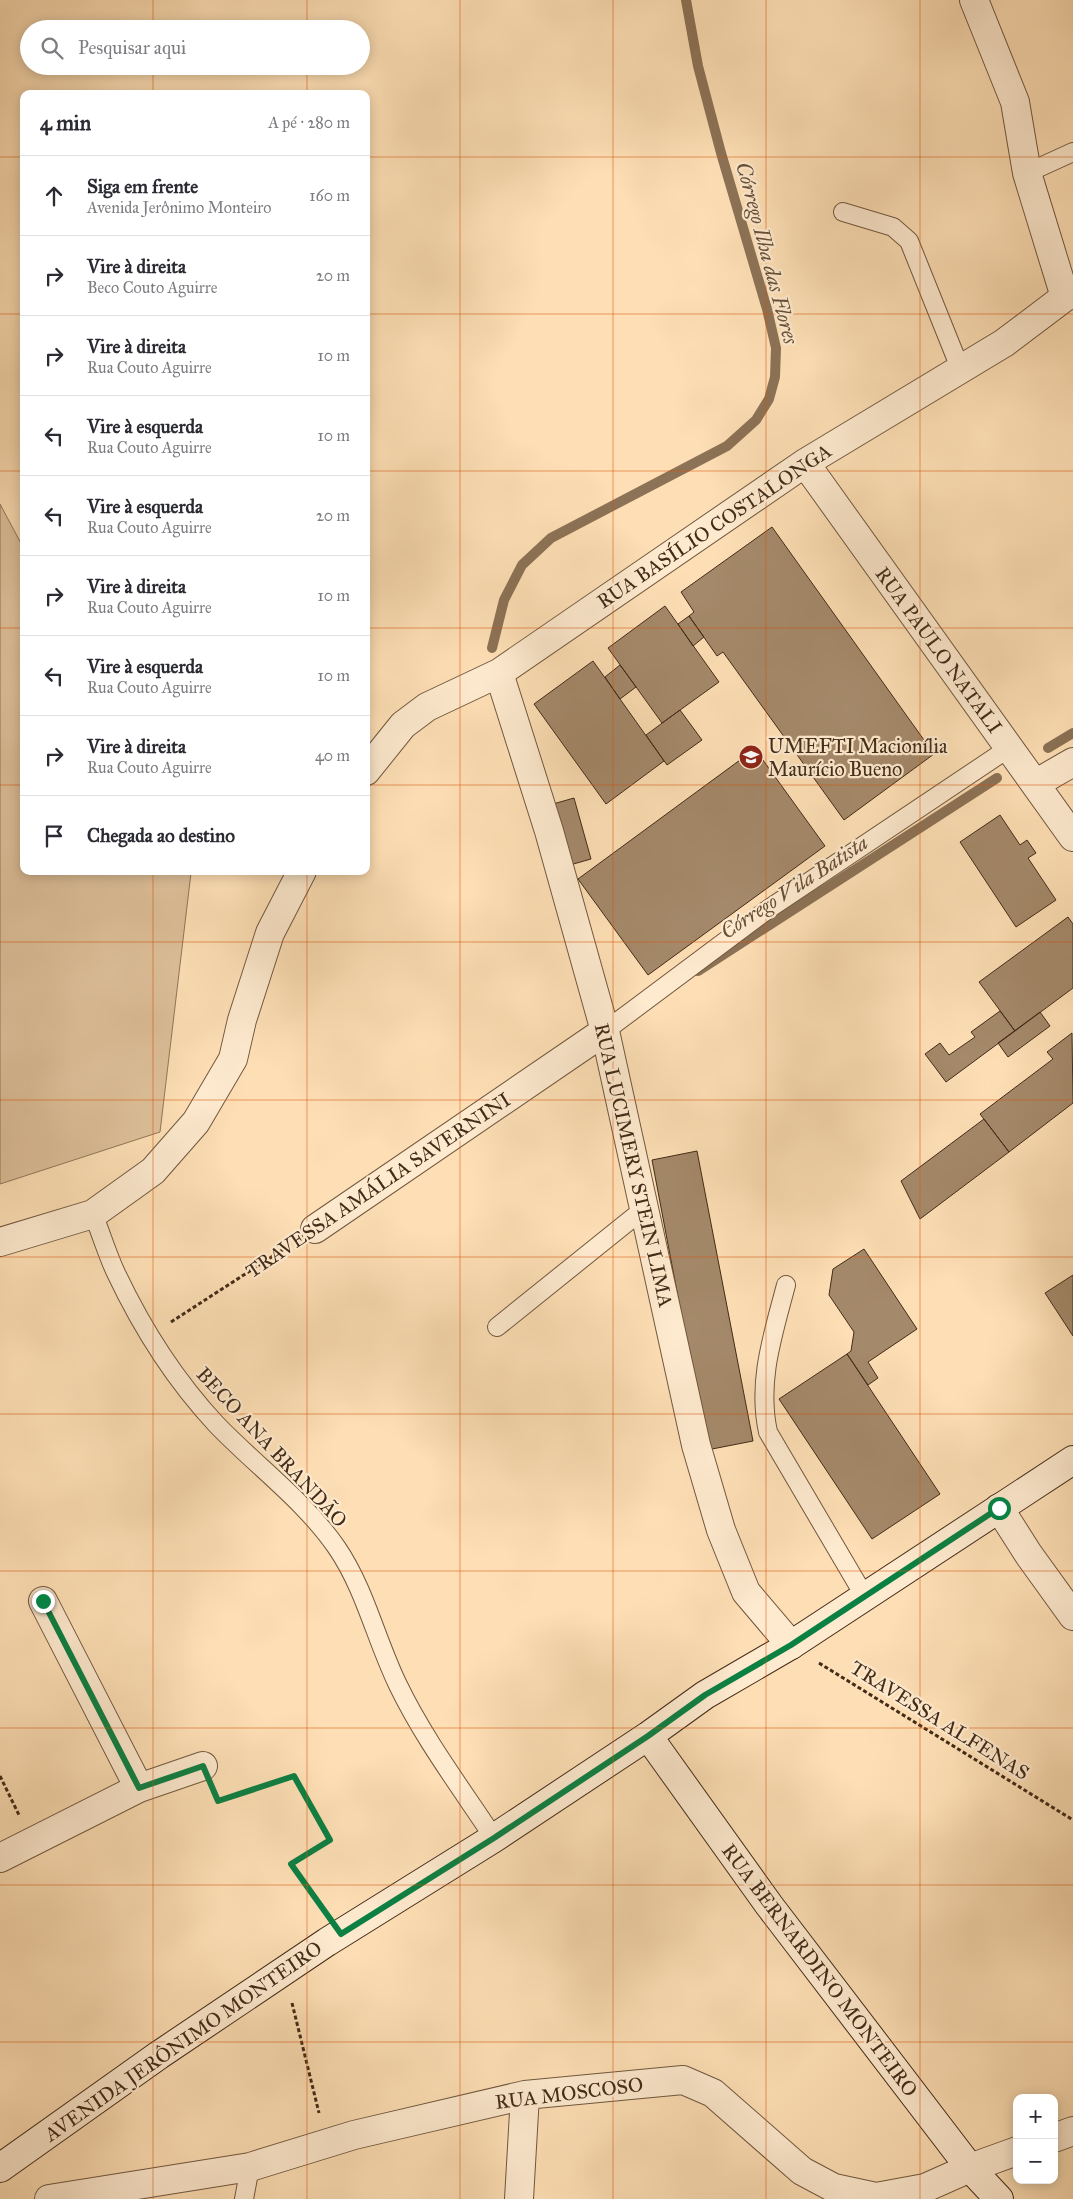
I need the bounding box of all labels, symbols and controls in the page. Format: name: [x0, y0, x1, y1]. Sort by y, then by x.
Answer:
search box: [20, 20, 370, 75]
icon: search: [38, 34, 66, 62]
text: Pesquisar aqui: [78, 36, 186, 59]
text: 4 min: [40, 110, 91, 136]
text: A pé · 280 m: [268, 113, 350, 132]
water label: Córrego Ilha das Flores: [730, 159, 804, 348]
text: Siga em frente: [87, 175, 198, 198]
icon: ahead: [40, 182, 68, 210]
text: 160 m: [309, 186, 350, 205]
text: Avenida Jerônimo Monteiro: [87, 198, 271, 217]
text: Vire à direita: [87, 255, 186, 278]
icon: right: [40, 262, 68, 290]
text: 20 m: [316, 266, 350, 285]
text: Beco Couto Aguirre: [87, 278, 217, 297]
text: Vire à direita: [87, 335, 186, 358]
icon: right: [40, 342, 68, 370]
text: 10 m: [318, 346, 350, 365]
text: Rua Couto Aguirre: [87, 358, 212, 377]
text: Vire à esquerda: [87, 415, 203, 438]
icon: left: [40, 422, 68, 450]
text: 10 m: [318, 426, 350, 445]
street label: RUA BASÍLIO COSTALONGA: [591, 437, 836, 614]
text: Rua Couto Aguirre: [87, 438, 212, 457]
text: Vire à esquerda: [87, 495, 203, 518]
icon: left: [40, 502, 68, 530]
text: 20 m: [316, 506, 350, 525]
text: Rua Couto Aguirre: [87, 518, 212, 537]
street label: RUA PAULO NATALI: [871, 562, 1007, 738]
text: Vire à direita: [87, 575, 186, 598]
icon: right: [40, 582, 68, 610]
text: 10 m: [318, 586, 350, 605]
text: Rua Couto Aguirre: [87, 598, 212, 617]
text: Vire à esquerda: [87, 655, 203, 678]
icon: left: [40, 662, 68, 690]
text: 10 m: [318, 666, 350, 685]
text: Rua Couto Aguirre: [87, 678, 212, 697]
place label: UMEFTI Macionília Maurício Bueno: [768, 734, 948, 781]
text: Vire à direita: [87, 735, 186, 758]
icon: right: [40, 742, 68, 770]
school or university icon: UMEFTI Macionília Maurício Bueno: [738, 744, 764, 770]
text: 40 m: [315, 746, 350, 765]
text: Rua Couto Aguirre: [87, 758, 212, 777]
icon: arrive: [40, 822, 68, 850]
text: Chegada ao destino: [87, 824, 235, 847]
water label: Córrego Vila Batista: [715, 830, 873, 944]
street label: RUA LUCIMERY STEIN LIMA: [590, 1021, 679, 1310]
street label: TRAVESSA AMÁLIA SAVERNINI: [240, 1086, 515, 1283]
street label: BECO ANA BRANDÃO: [192, 1362, 352, 1532]
route start: [988, 1497, 1011, 1520]
route end: [32, 1590, 55, 1613]
street label: TRAVESSA ALFENAS: [846, 1655, 1034, 1785]
street label: RUA BERNARDINO MONTEIRO: [717, 1839, 923, 2101]
street label: AVENIDA JERÔNIMO MONTEIRO: [38, 1935, 327, 2148]
street label: RUA MOSCOSO: [494, 2072, 644, 2114]
map controls: [1013, 2094, 1058, 2184]
button: +: [1013, 2094, 1058, 2139]
button: −: [1013, 2139, 1058, 2184]

